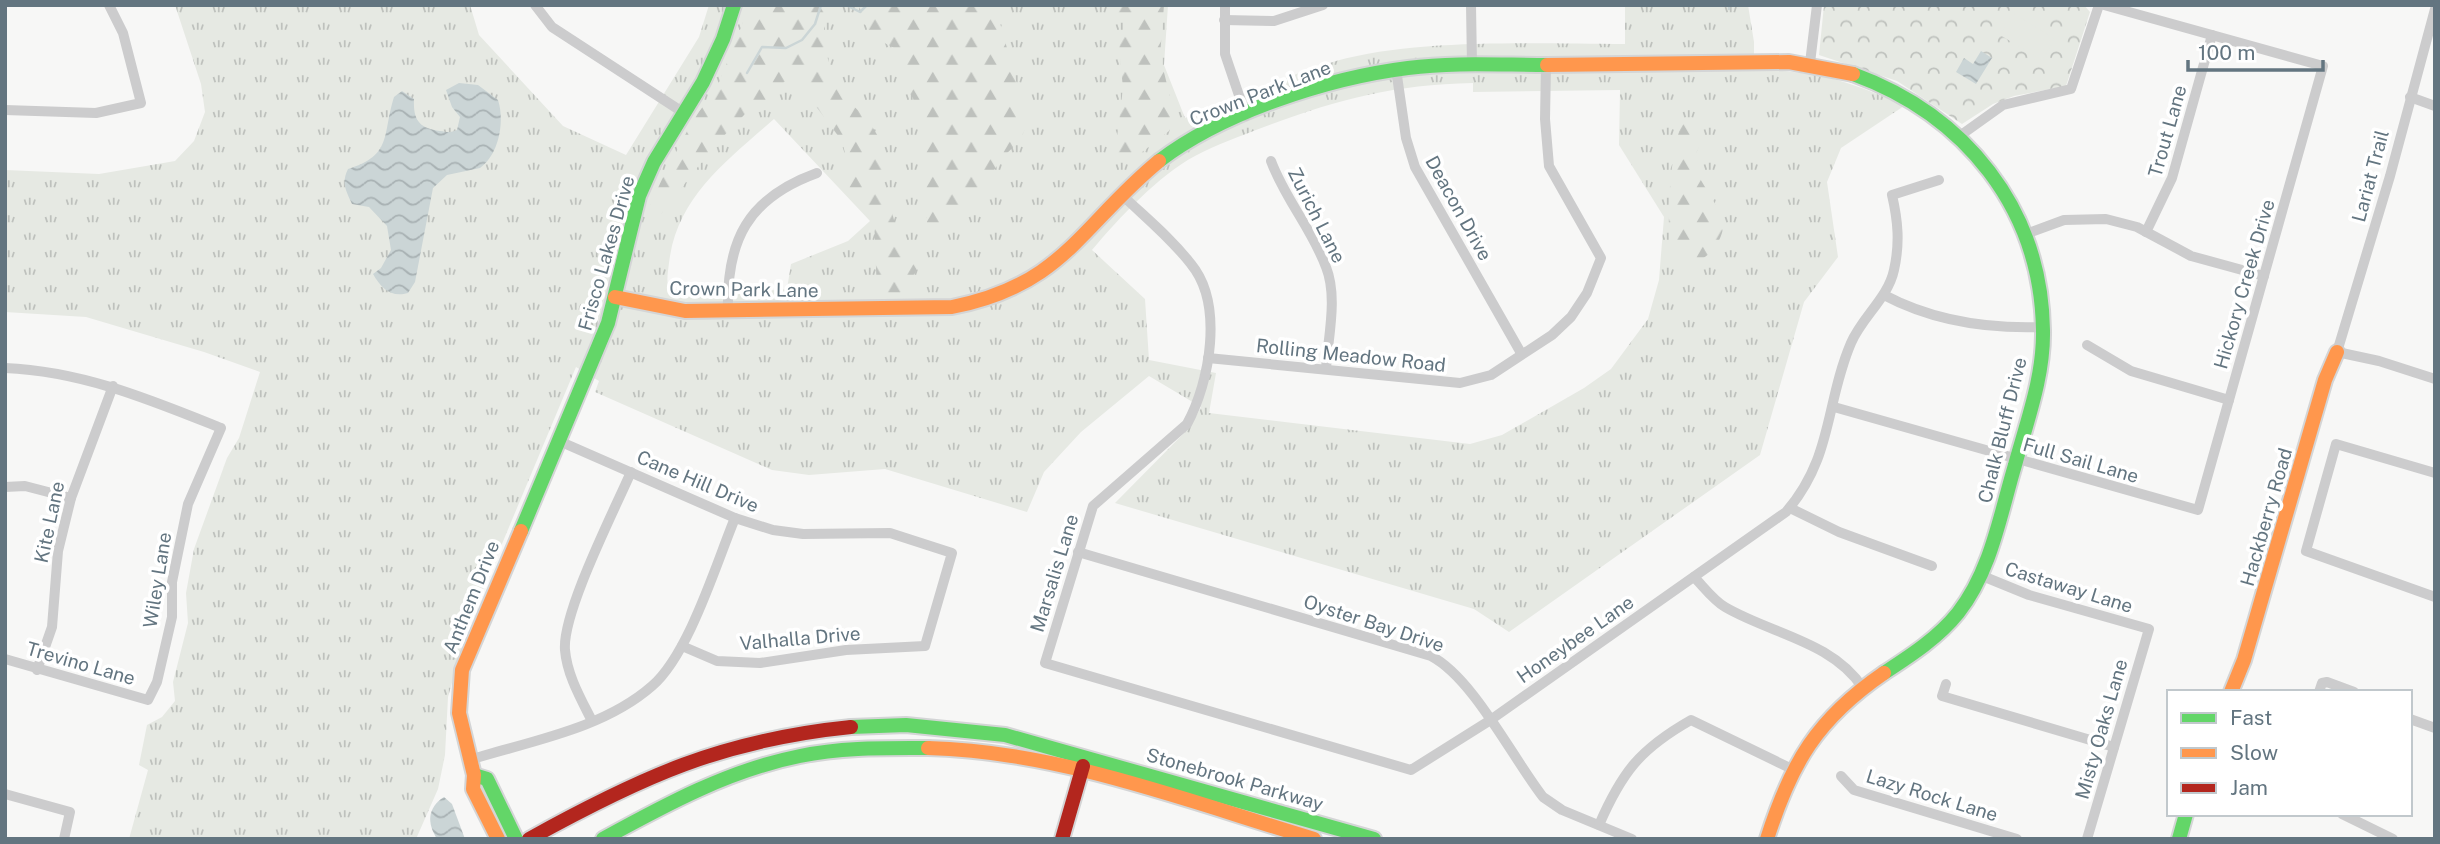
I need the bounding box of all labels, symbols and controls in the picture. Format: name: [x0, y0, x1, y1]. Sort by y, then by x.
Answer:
scale bar: [2188, 28, 2323, 72]
text: 100 m: [2198, 40, 2255, 65]
street label: Crown Park Lane: [1186, 56, 1334, 130]
street label: Trout Lane: [2143, 83, 2191, 179]
street label: Lariat Trail: [2347, 128, 2393, 224]
street label: Deacon Drive: [1421, 152, 1497, 264]
street label: Zurich Lane: [1284, 164, 1350, 266]
street label: Frisco Lakes Drive: [573, 173, 639, 333]
street label: Hickory Creek Drive: [2209, 197, 2279, 371]
street label: Crown Park Lane: [669, 277, 819, 301]
street label: Rolling Meadow Road: [1255, 334, 1447, 376]
street label: Chalk Bluff Drive: [1973, 355, 2031, 505]
street label: Full Sail Lane: [2021, 433, 2141, 487]
street label: Cane Hill Drive: [634, 445, 762, 517]
street label: Hackberry Road: [2236, 445, 2296, 589]
street label: Kite Lane: [30, 479, 68, 565]
street label: Marsalis Lane: [1026, 511, 1082, 635]
street label: Wiley Lane: [139, 531, 175, 629]
street label: Anthem Drive: [438, 537, 504, 657]
street label: Castaway Lane: [2002, 557, 2136, 617]
street label: Oyster Bay Drive: [1301, 590, 1447, 656]
street label: Honeybee Lane: [1513, 591, 1637, 687]
street label: Valhalla Drive: [739, 622, 861, 654]
street label: Trevino Lane: [24, 637, 138, 689]
street label: Misty Oaks Lane: [2070, 656, 2132, 802]
legend: [2167, 690, 2412, 816]
text: Fast: [2230, 705, 2272, 730]
text: Slow: [2230, 740, 2278, 765]
street label: Stonebrook Parkway: [1144, 743, 1326, 815]
street label: Lazy Rock Lane: [1864, 765, 2000, 825]
text: Jam: [2230, 775, 2268, 800]

